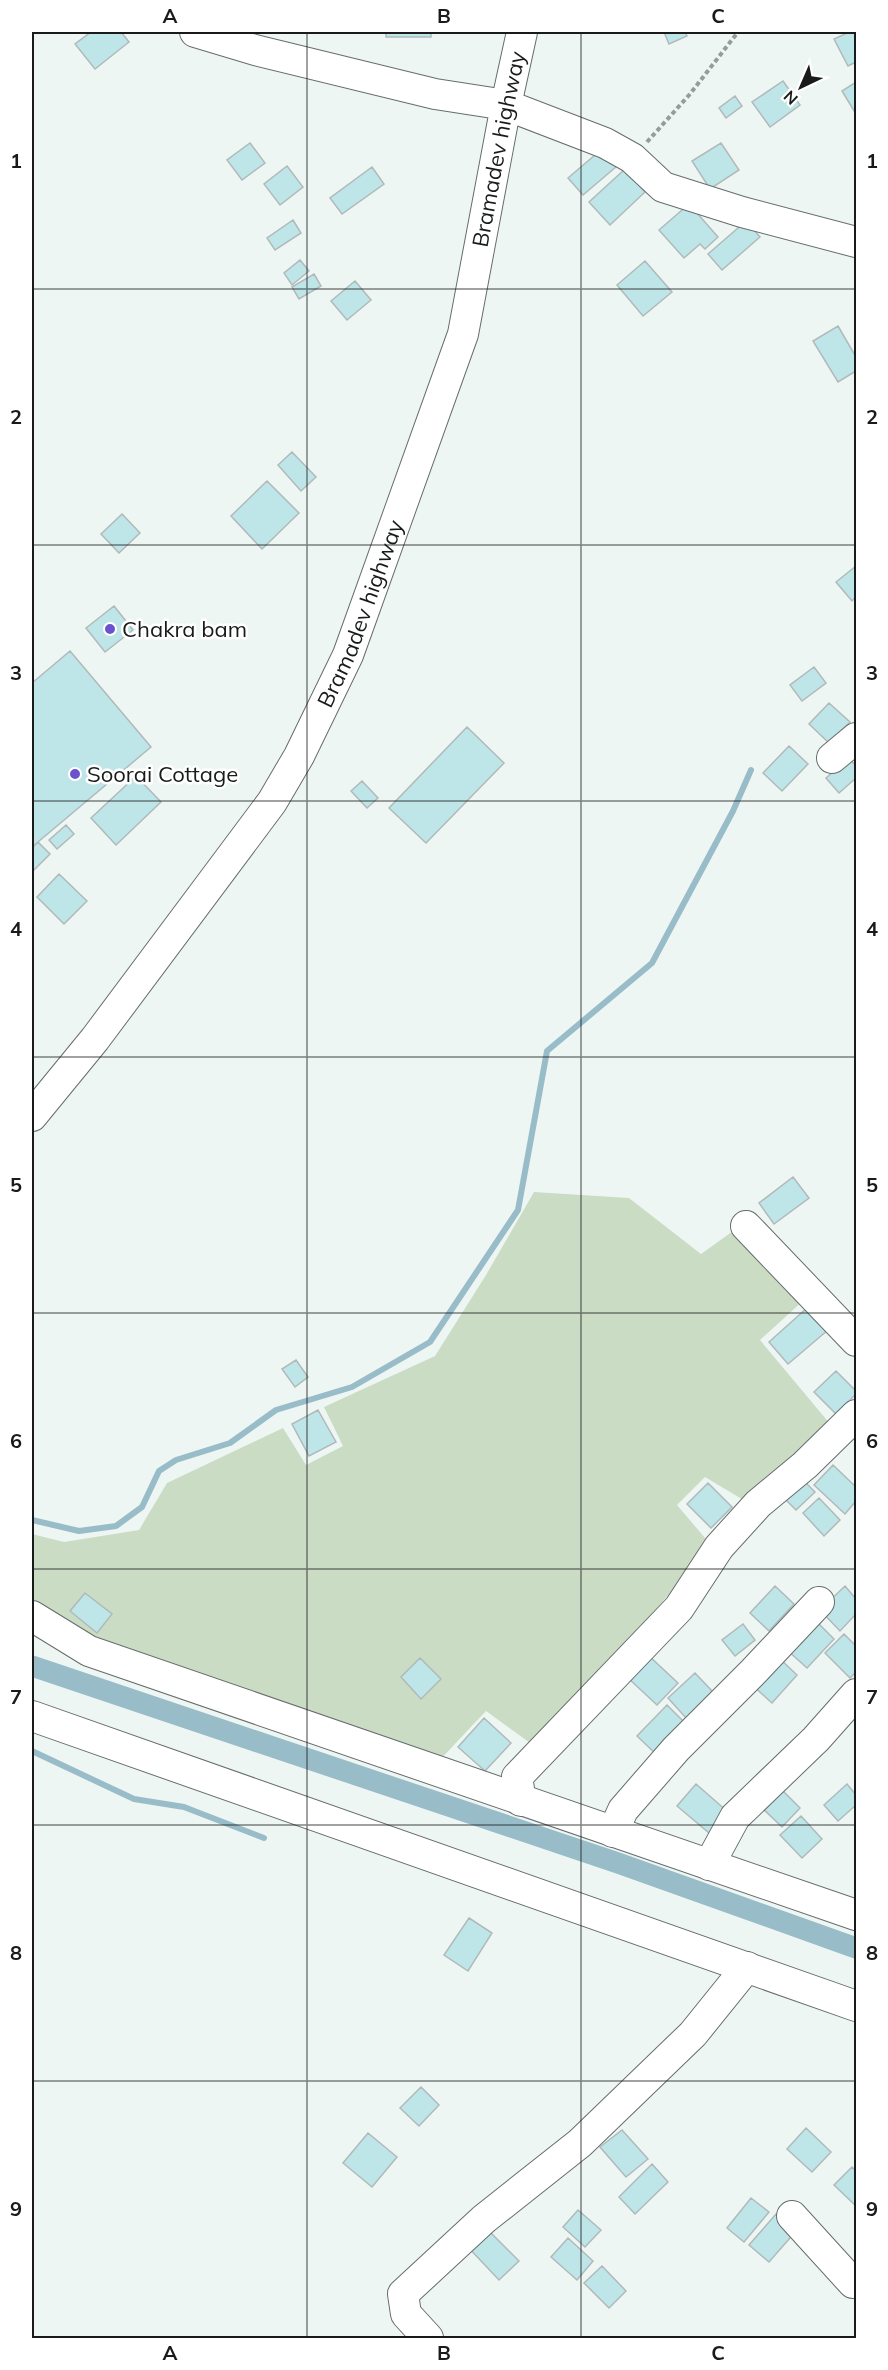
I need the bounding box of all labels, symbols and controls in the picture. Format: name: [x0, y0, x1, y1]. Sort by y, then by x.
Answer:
text: A: [163, 3, 178, 28]
text: B: [437, 3, 451, 28]
text: C: [711, 3, 725, 28]
street label: Bramadev highway: [466, 48, 531, 249]
north arrow: [771, 57, 831, 117]
text: N: [779, 86, 802, 109]
text: 1: [10, 148, 22, 173]
text: 1: [866, 148, 878, 173]
text: 2: [10, 404, 22, 429]
text: 2: [866, 404, 878, 429]
street label: Bramadev highway: [311, 516, 409, 712]
place label: Chakra bam: [122, 615, 247, 643]
marker: Chakra bam: [103, 622, 117, 636]
text: 3: [10, 660, 22, 685]
text: 3: [866, 660, 878, 685]
place label: Soorai Cottage: [87, 760, 238, 788]
marker: Soorai Cottage: [68, 767, 82, 781]
text: 4: [10, 916, 22, 941]
text: 4: [866, 916, 878, 941]
text: 5: [10, 1172, 22, 1197]
text: 5: [866, 1172, 878, 1197]
text: 6: [10, 1428, 22, 1453]
text: 6: [866, 1428, 878, 1453]
text: 7: [10, 1684, 22, 1709]
text: 7: [866, 1684, 878, 1709]
text: 8: [10, 1940, 22, 1965]
text: 8: [866, 1940, 878, 1965]
text: 9: [10, 2196, 22, 2221]
text: 9: [866, 2196, 878, 2221]
text: A: [163, 2340, 178, 2365]
text: B: [437, 2340, 451, 2365]
text: C: [711, 2340, 725, 2365]

